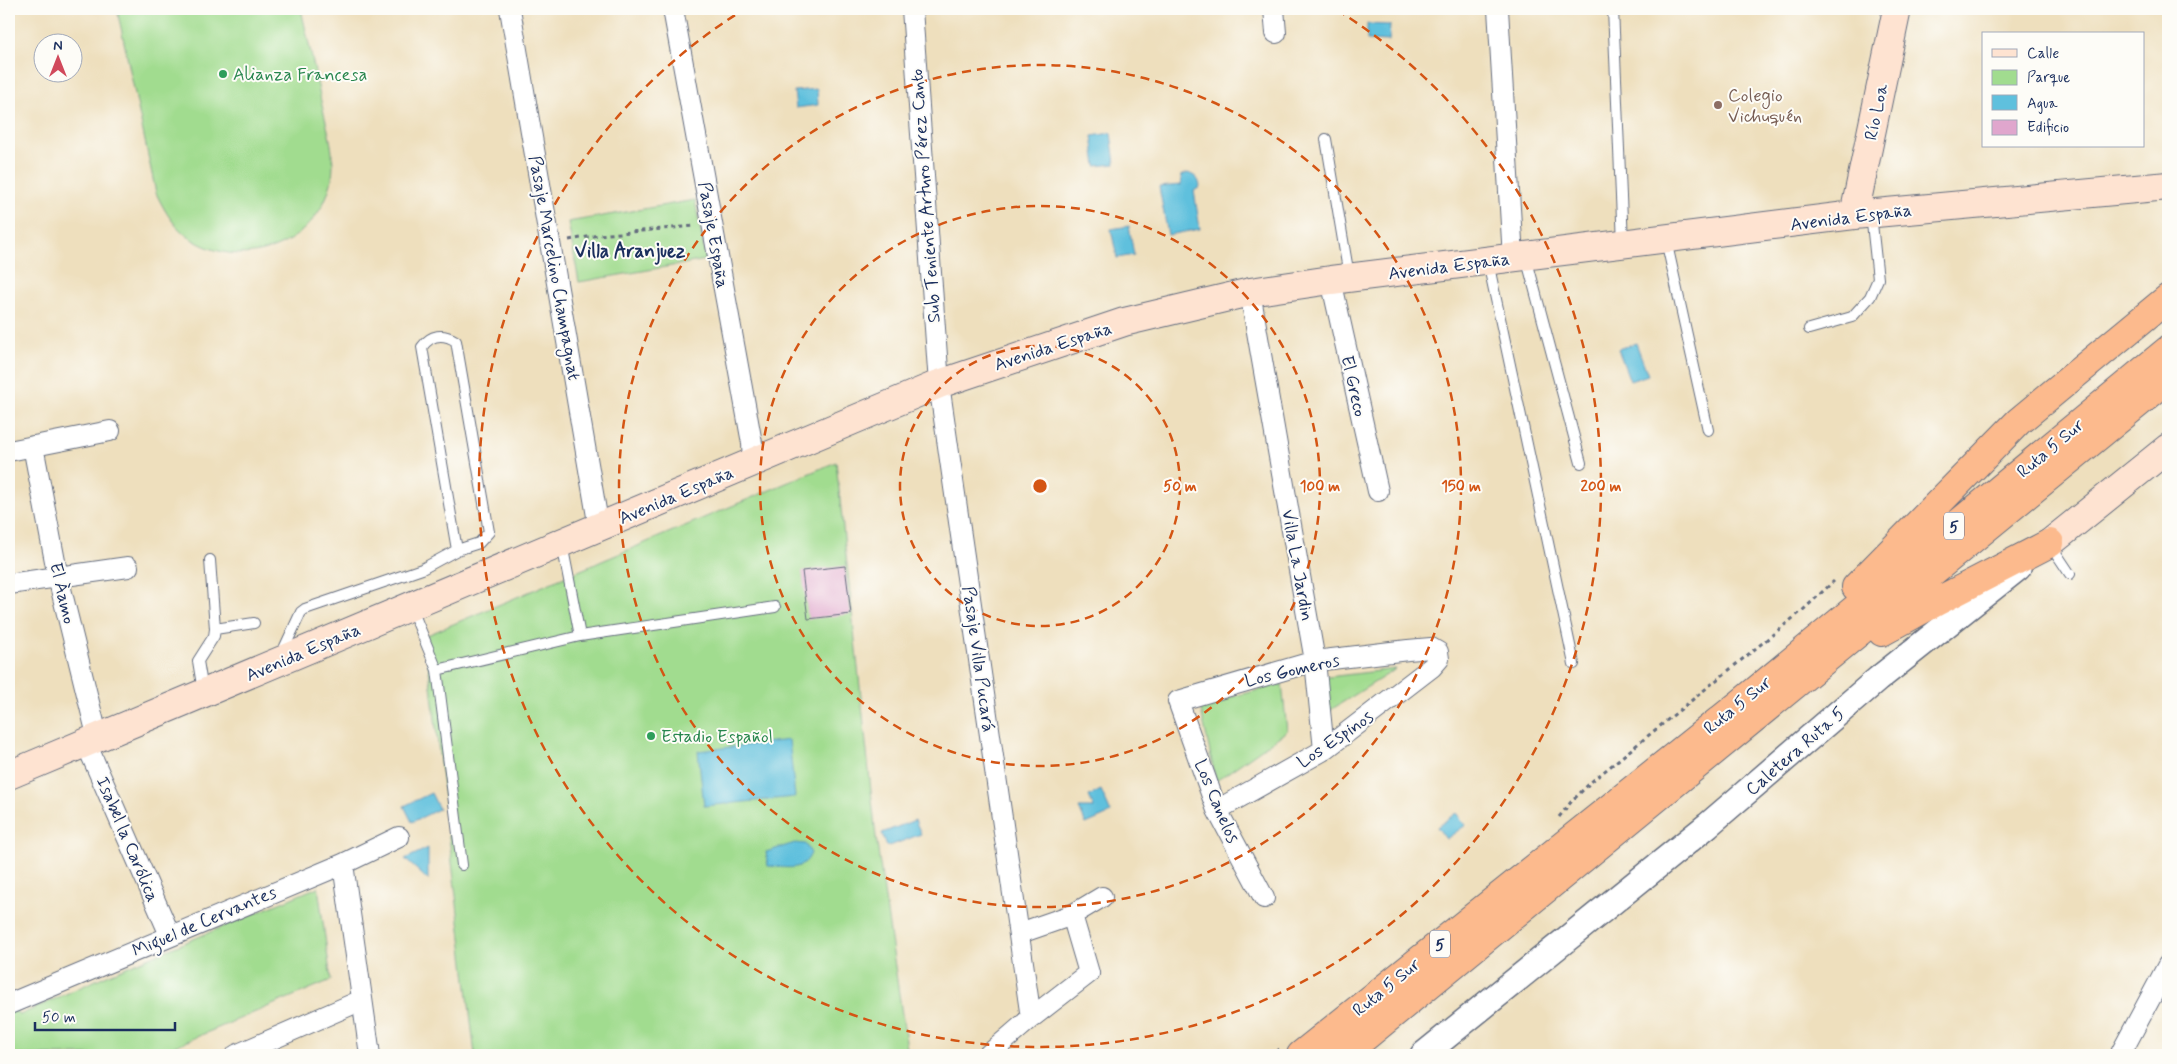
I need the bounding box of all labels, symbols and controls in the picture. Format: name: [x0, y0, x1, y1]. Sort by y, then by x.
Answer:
north arrow: [32, 32, 82, 82]
legend: [1982, 32, 2144, 148]
text: N: [53, 37, 63, 55]
text: Calle: [2027, 44, 2059, 64]
place label: Alianza Francesa: [233, 63, 367, 87]
marker: Alianza Francesa: [217, 68, 229, 80]
street label: Sub Teniente Arturo Pérez Canto: [905, 68, 947, 324]
text: Parque: [2027, 68, 2070, 88]
street label: Río Loa: [1859, 82, 1895, 143]
place label: Colegio Vichuquén: [1728, 84, 1802, 129]
text: Agua: [2027, 94, 2059, 114]
marker: Colegio Vichuquén: [1712, 99, 1724, 111]
text: Edificio: [2027, 118, 2069, 138]
street label: Pasaje Marcelino Champagnat: [521, 154, 586, 383]
street label: Pasaje España: [692, 180, 734, 290]
street label: Avenida España: [1789, 199, 1913, 237]
district label: Villa Aranjuez: [575, 239, 686, 265]
street label: Avenida España: [1387, 248, 1511, 286]
street label: Avenida España: [991, 317, 1115, 377]
street label: El Greco: [1334, 353, 1372, 419]
street label: Ruta 5 Sur: [2012, 413, 2090, 484]
street label: Avenida España: [615, 461, 738, 531]
centre of rings: [1031, 477, 1049, 495]
text: 50 m: [1163, 477, 1197, 497]
text: 100 m: [1300, 477, 1340, 497]
text: 150 m: [1441, 477, 1481, 497]
text: 200 m: [1581, 477, 1622, 497]
street label: Villa La Jardin: [1275, 507, 1319, 623]
road number: 5: [1944, 512, 1964, 540]
street label: El Àamo: [43, 560, 81, 626]
street label: Pasaje Villa Pucará: [956, 585, 1000, 734]
street label: Avenida España: [242, 618, 365, 688]
street label: Los Gomeros: [1243, 648, 1342, 694]
street label: Ruta 5 Sur: [1699, 671, 1777, 740]
street label: Caletera Ruta 5: [1741, 702, 1851, 802]
street label: Los Espinos: [1293, 705, 1378, 774]
place label: Estadio Español: [661, 725, 773, 749]
marker: Estadio Español: [645, 730, 657, 742]
street label: Los Canelos: [1188, 756, 1244, 847]
street label: Isabel la Carólica: [90, 773, 164, 906]
street label: Miguel de Cervantes: [128, 881, 281, 965]
road number: 5: [1430, 931, 1450, 958]
street label: Ruta 5 Sur: [1348, 953, 1426, 1022]
scale bar: [35, 999, 175, 1031]
text: 50 m: [42, 1008, 76, 1028]

